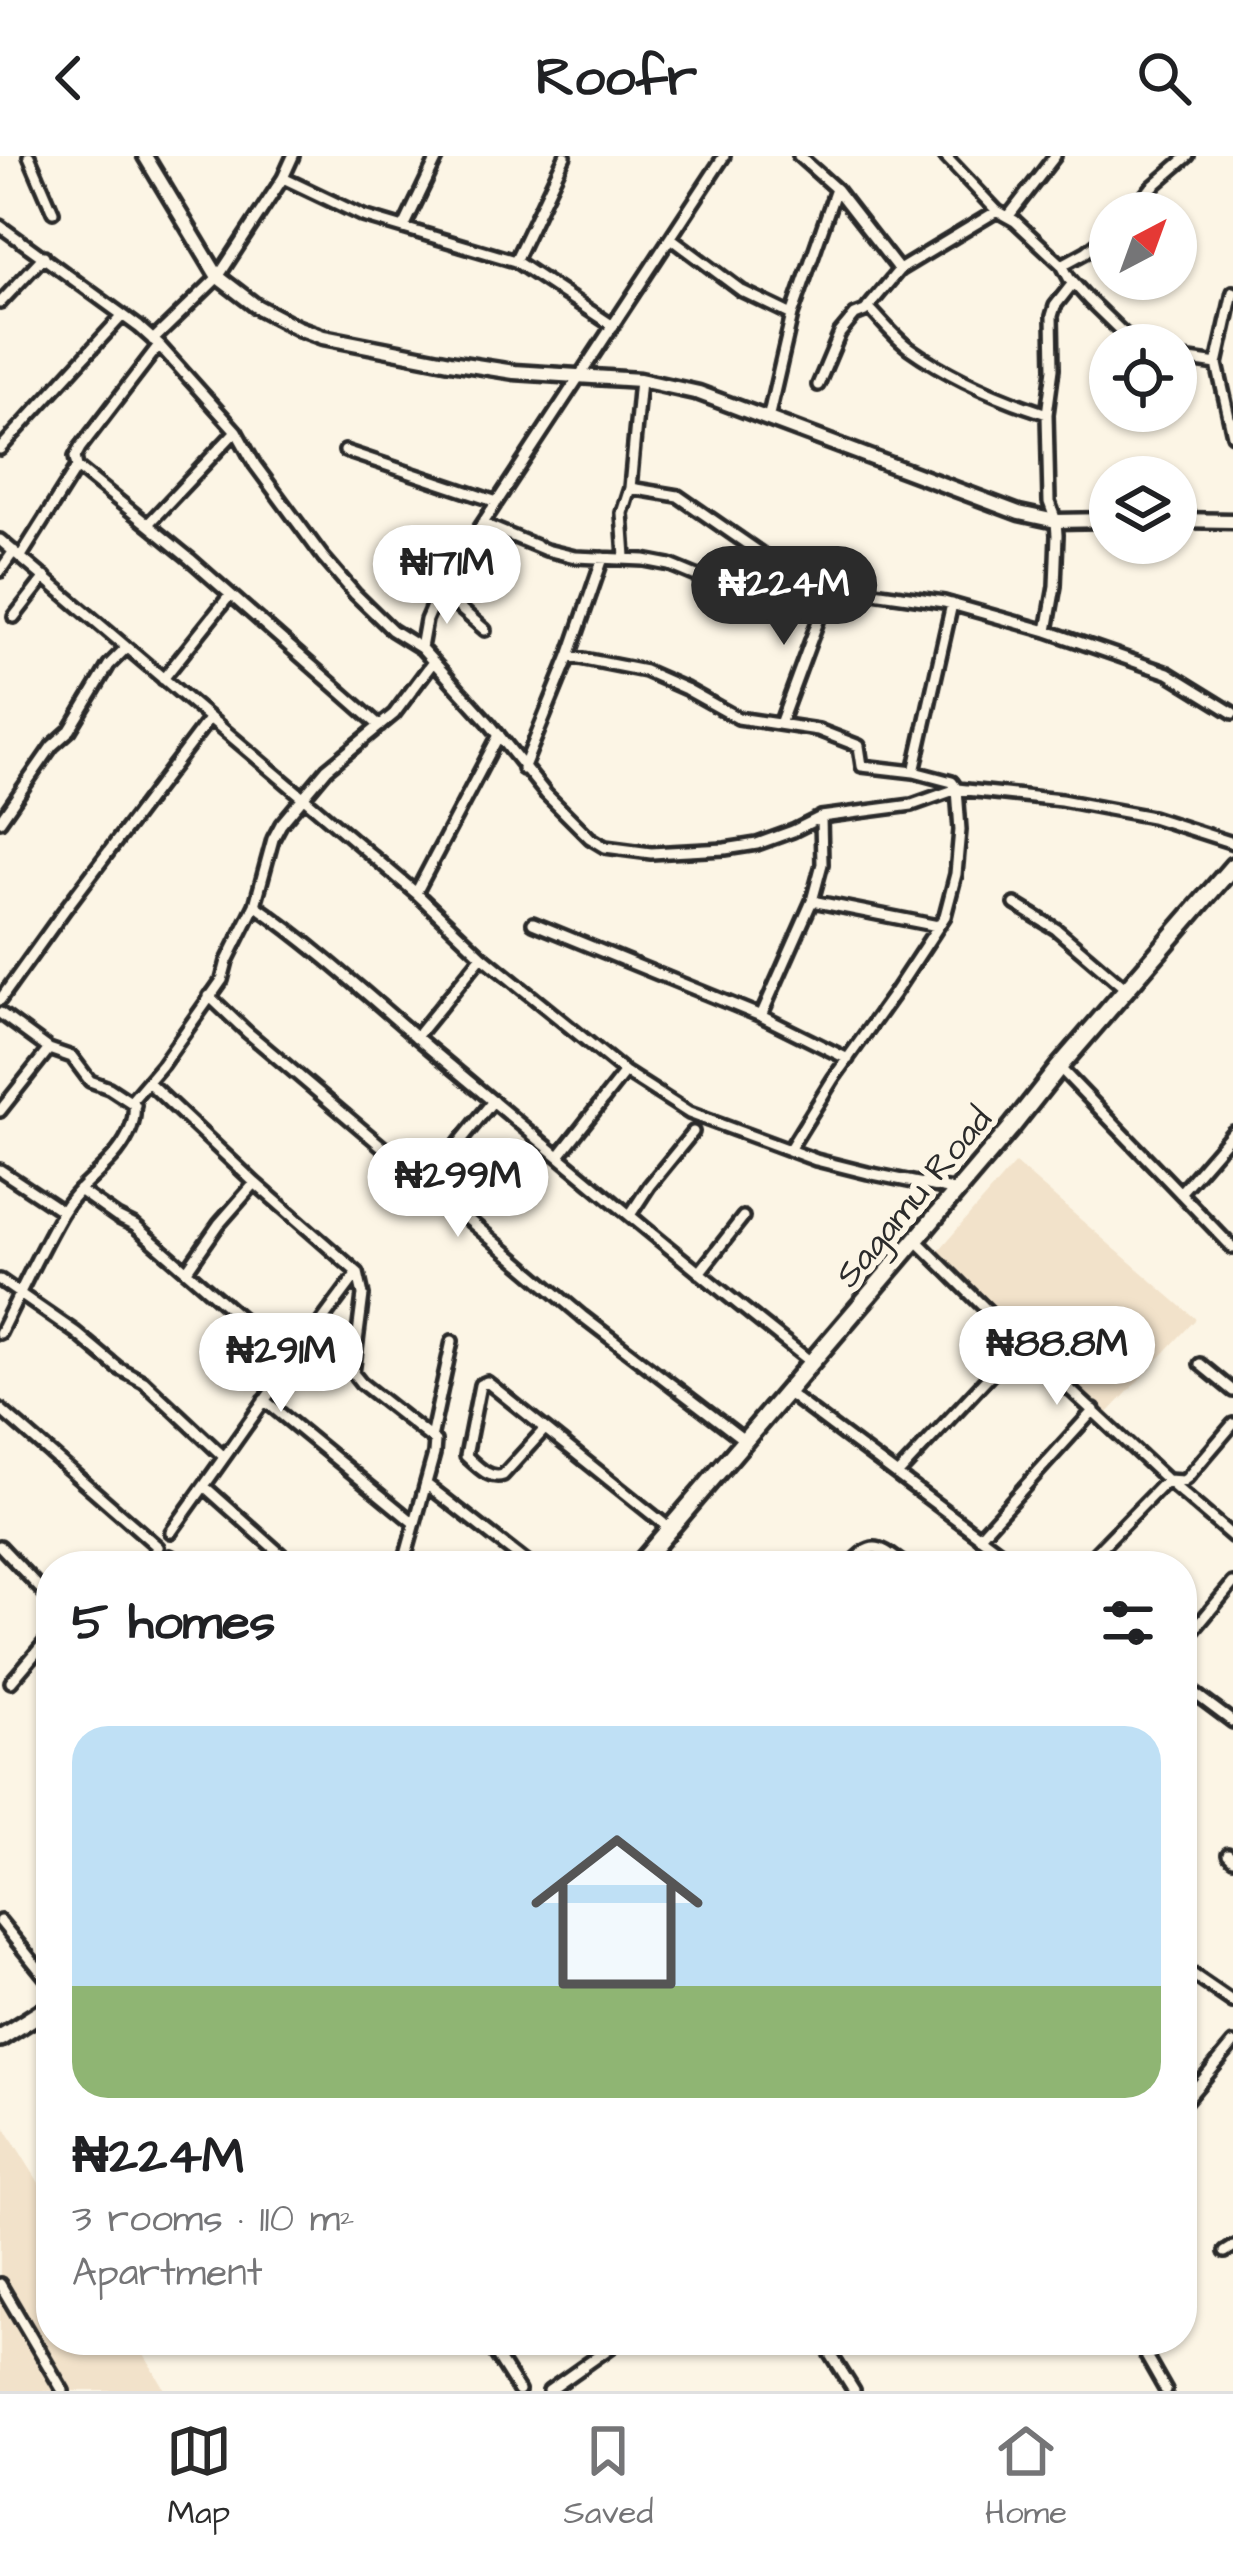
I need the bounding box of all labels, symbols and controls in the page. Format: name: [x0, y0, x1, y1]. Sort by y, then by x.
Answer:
text: Roofr: [536, 41, 697, 116]
icon: back: [36, 45, 102, 111]
icon: search: [1131, 45, 1197, 111]
north arrow: [1089, 192, 1197, 300]
map controls: [1089, 192, 1197, 564]
button: locate: [1089, 324, 1197, 432]
button: layers: [1089, 456, 1197, 564]
pin: ₦171M: [363, 525, 531, 627]
text: ₦171M: [400, 537, 494, 591]
pin: ₦224M: [700, 546, 868, 648]
text: ₦224M: [718, 558, 850, 612]
street label: Sagamu Road: [823, 1096, 1005, 1300]
pin: ₦299M: [374, 1138, 542, 1240]
text: ₦299M: [394, 1150, 522, 1204]
pin: ₦88.8M: [959, 1306, 1155, 1408]
pin: ₦291M: [197, 1313, 365, 1415]
text: ₦88.8M: [986, 1318, 1128, 1372]
text: ₦291M: [226, 1325, 336, 1379]
text: 5 homes: [72, 1588, 275, 1659]
icon: filters: [1095, 1590, 1161, 1656]
icon: home: [509, 1804, 725, 2020]
text: ₦224M: [72, 2122, 244, 2193]
text: 3 rooms · 110 m²: [72, 2193, 355, 2247]
text: Apartment: [72, 2247, 263, 2301]
tab: Map: [166, 2418, 232, 2536]
tab: Saved: [564, 2418, 653, 2536]
tab: Home: [985, 2418, 1067, 2536]

